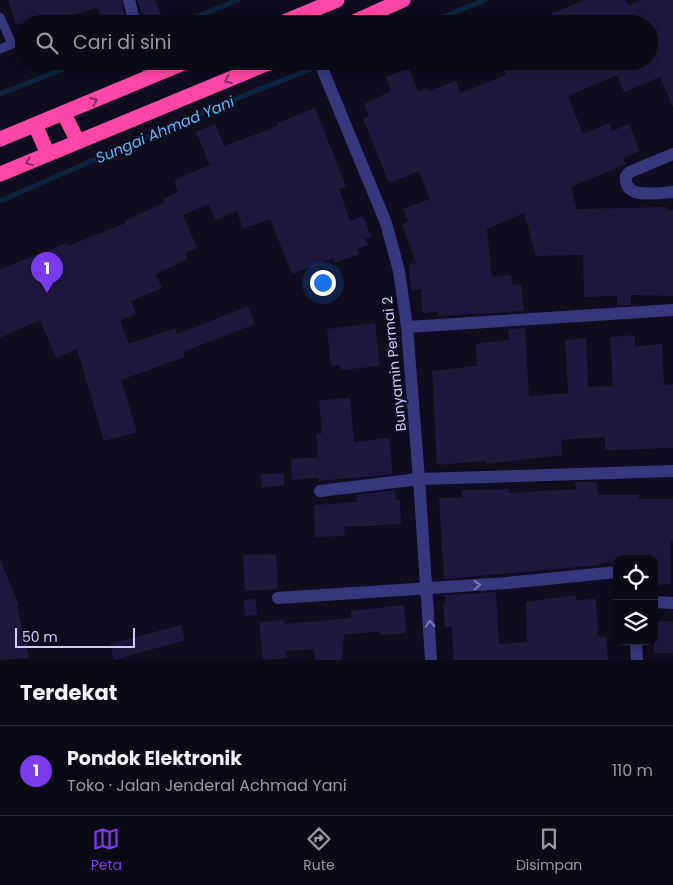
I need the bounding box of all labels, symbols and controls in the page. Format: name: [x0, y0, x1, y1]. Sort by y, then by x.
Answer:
search box: [15, 15, 658, 70]
icon: search: [33, 29, 61, 57]
text: Cari di sini: [73, 29, 171, 56]
one-way arrow: [224, 73, 233, 84]
water label: Sungai Ahmad Yani: [92, 91, 238, 168]
one-way arrow: [89, 96, 98, 107]
one-way arrow: [25, 156, 34, 167]
pin: 1: [31, 252, 63, 293]
your location: [310, 270, 336, 296]
street label: Bunyamin Permai 2: [377, 296, 411, 432]
map controls: [613, 555, 658, 645]
button: locate: [613, 555, 658, 600]
one-way arrow: [473, 579, 481, 590]
button: layers: [613, 600, 658, 645]
one-way arrow: [424, 619, 435, 627]
scale bar: [15, 625, 135, 648]
text: 50 m: [22, 627, 58, 647]
text: Terdekat: [20, 678, 117, 707]
text: Pondok Elektronik: [67, 745, 242, 772]
text: 1: [33, 759, 39, 782]
text: 110 m: [612, 759, 653, 782]
text: Toko · Jalan Jenderal Achmad Yani: [67, 774, 347, 797]
tab: Peta: [91, 825, 122, 876]
tab: Rute: [303, 825, 335, 876]
tab: Disimpan: [516, 825, 582, 876]

